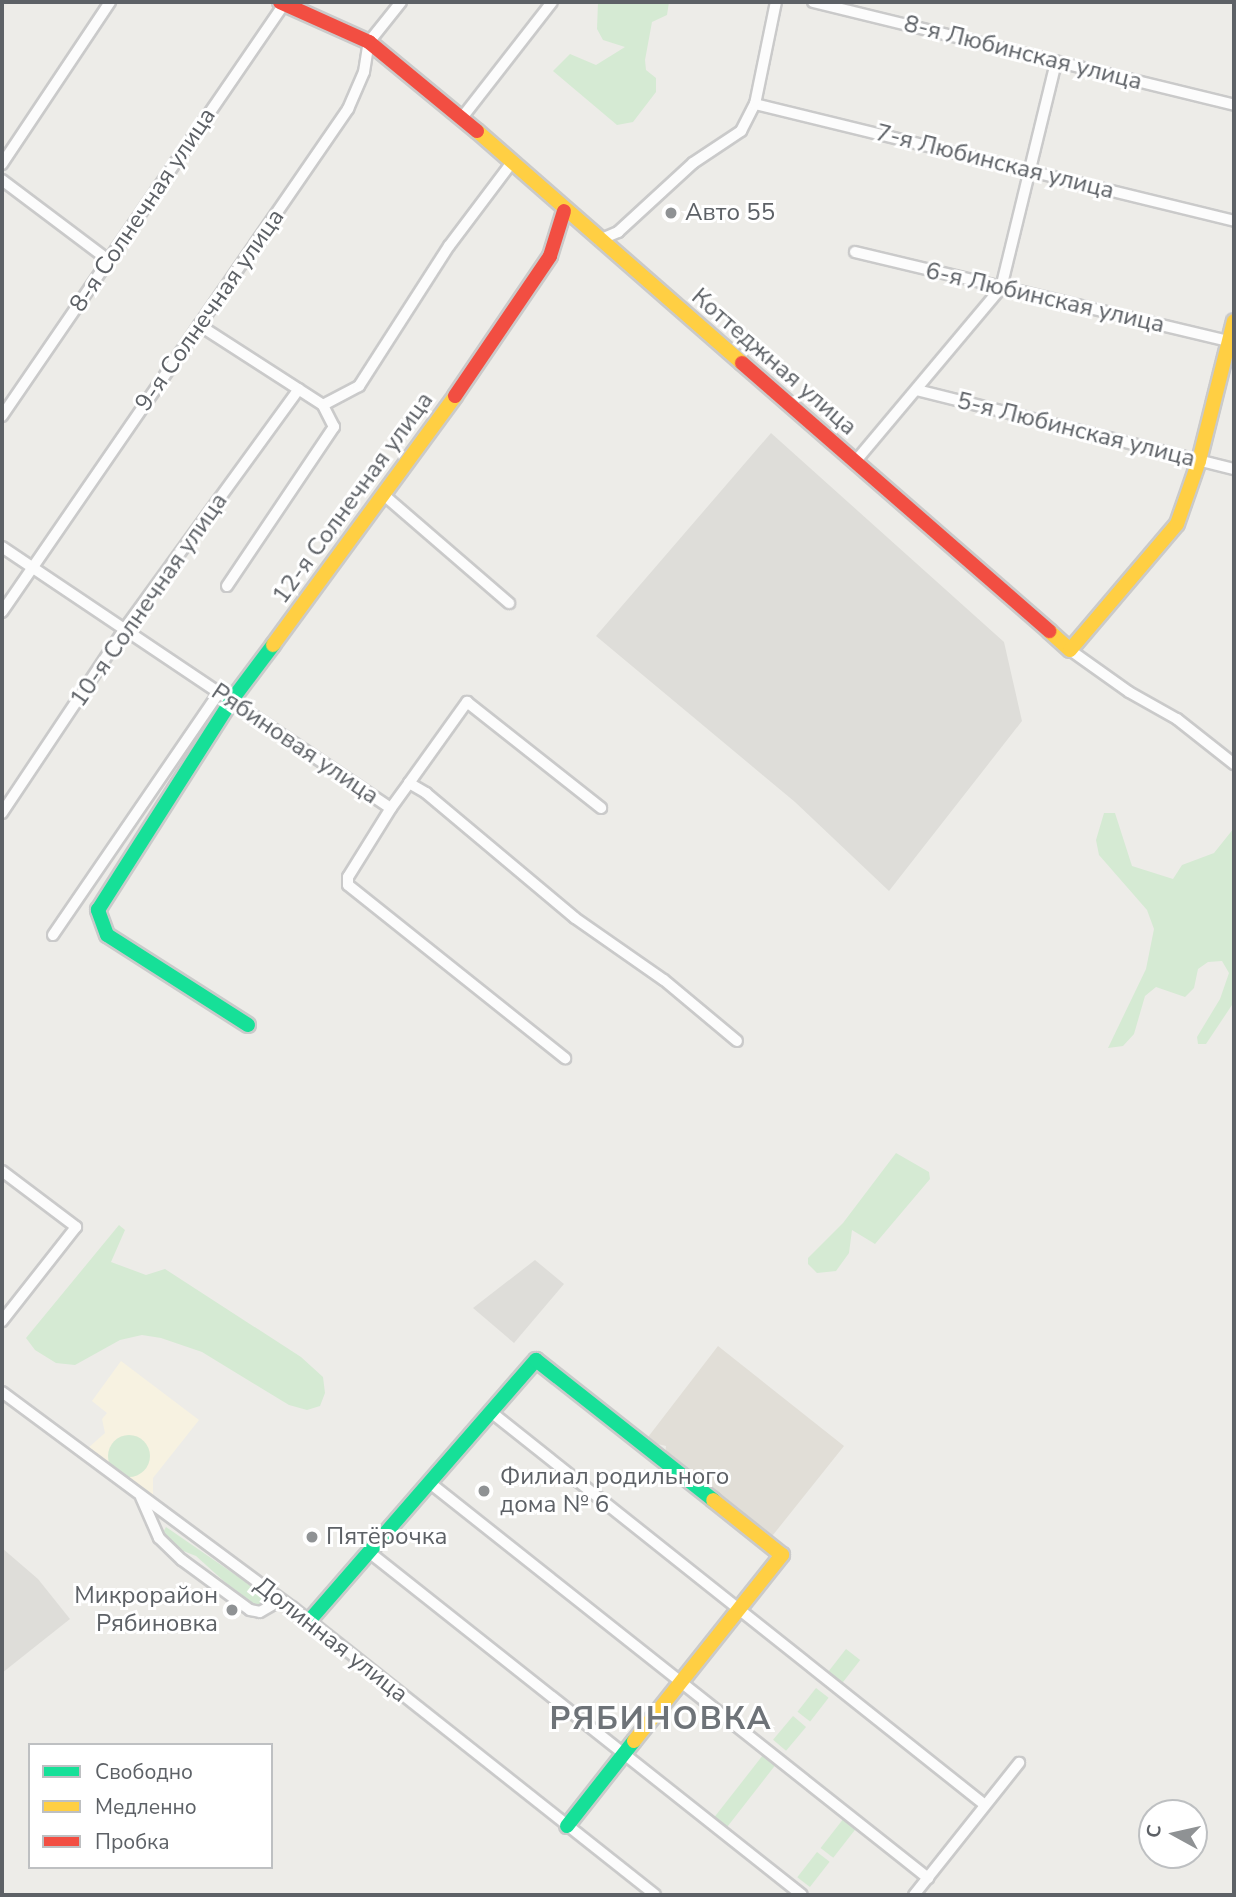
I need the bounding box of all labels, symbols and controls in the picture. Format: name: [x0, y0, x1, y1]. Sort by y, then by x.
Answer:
street label: 8-я Любинская улица: [901, 9, 1145, 97]
street label: 8-я Солнечная улица: [64, 102, 222, 318]
street label: 7-я Любинская улица: [873, 118, 1117, 206]
place label: Авто 55: [685, 199, 775, 227]
street label: 9-я Солнечная улица: [129, 203, 291, 417]
marker: Авто 55: [663, 205, 679, 221]
street label: 6-я Любинская улица: [923, 256, 1167, 340]
street label: Коттеджная улица: [685, 282, 863, 442]
street label: 5-я Любинская улица: [954, 386, 1198, 474]
street label: 12-я Солнечная улица: [267, 387, 439, 609]
street label: 10-я Солнечная улица: [64, 487, 234, 713]
street label: Рябиновая улица: [206, 677, 384, 811]
place label: Филиал родильного дома № 6: [500, 1463, 729, 1519]
marker: Филиал родильного дома № 6: [474, 1481, 494, 1501]
place label: Пятёрочка: [326, 1523, 447, 1551]
marker: Пятёрочка: [304, 1529, 320, 1545]
street label: Долинная улица: [248, 1571, 414, 1709]
place label: Микрорайон Рябиновка: [74, 1582, 218, 1638]
marker: Микрорайон Рябиновка: [224, 1602, 240, 1618]
district label: РЯБИНОВКА: [551, 1700, 771, 1738]
legend: [28, 1743, 273, 1869]
text: Свободно: [95, 1758, 193, 1786]
text: Медленно: [95, 1793, 197, 1821]
north arrow: [1138, 1799, 1208, 1869]
text: С: [1140, 1823, 1168, 1840]
text: Пробка: [95, 1828, 169, 1856]

